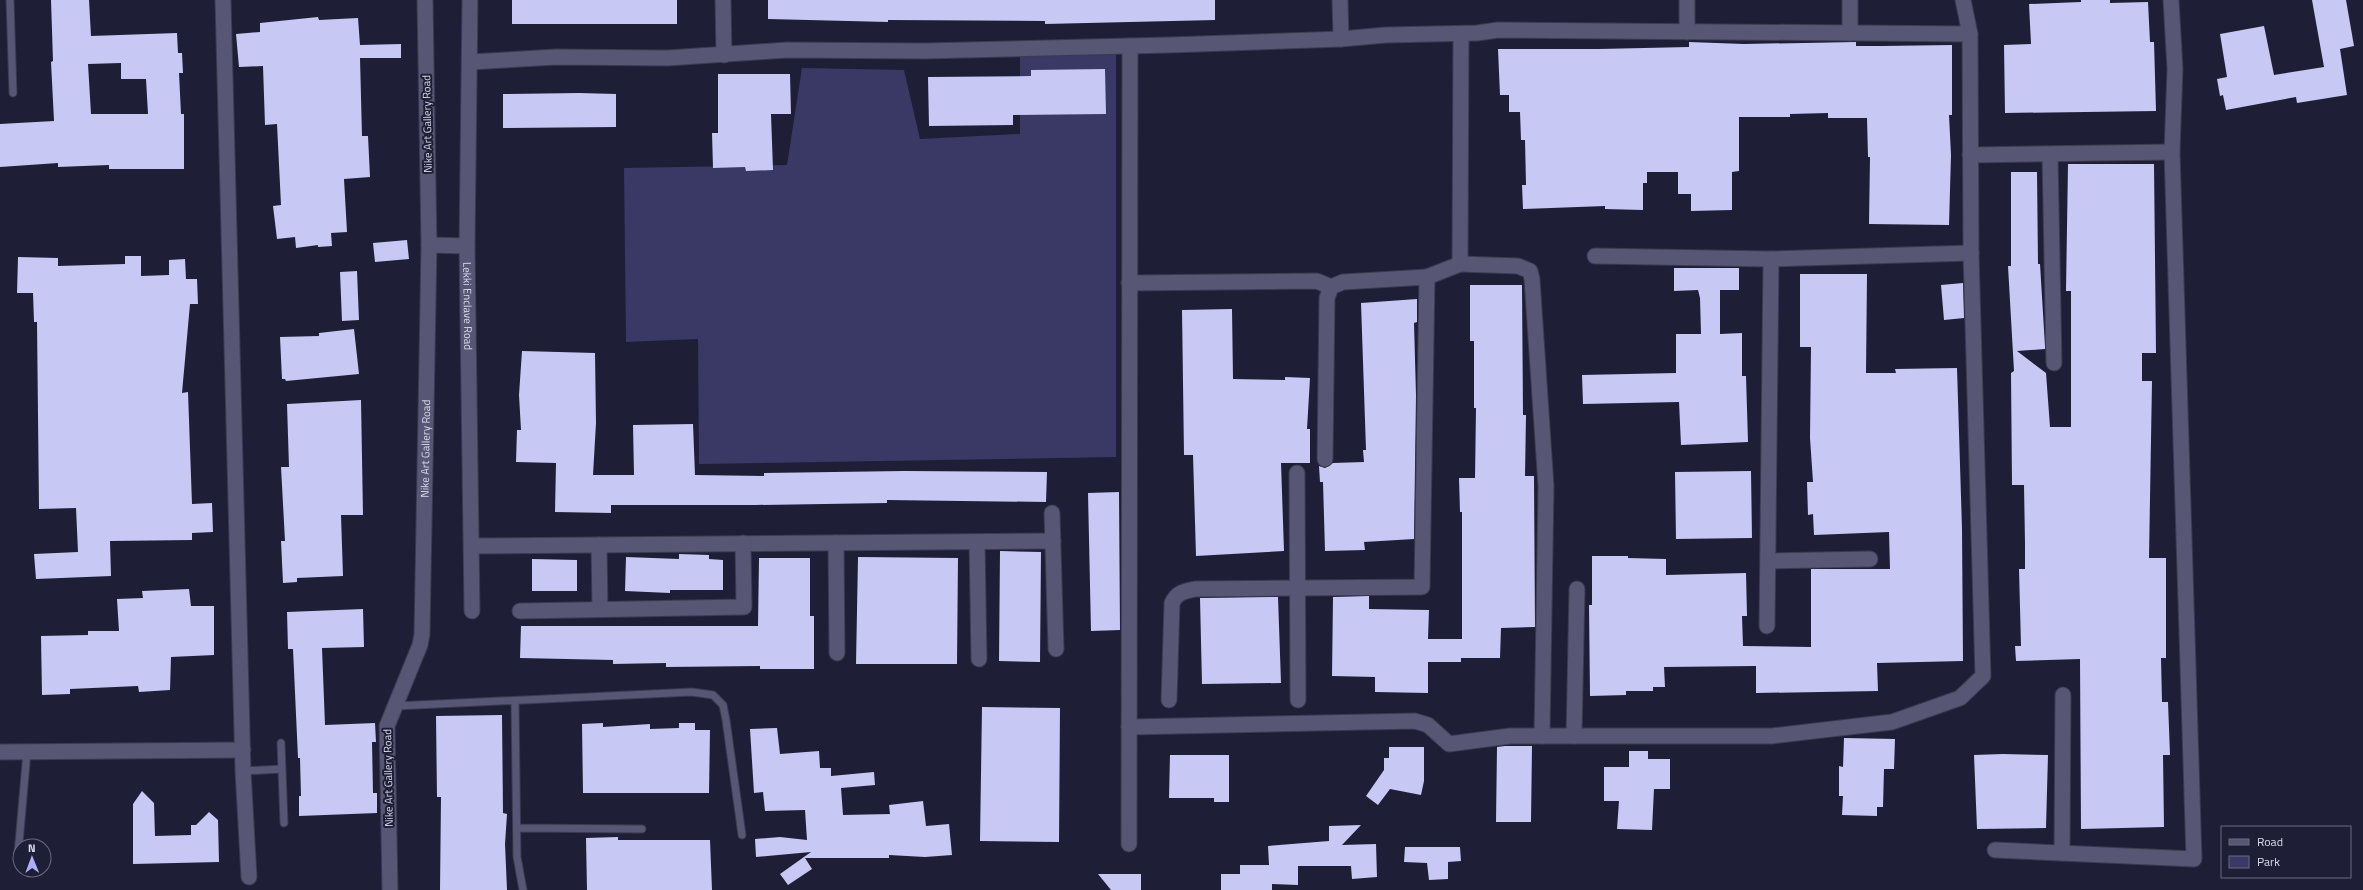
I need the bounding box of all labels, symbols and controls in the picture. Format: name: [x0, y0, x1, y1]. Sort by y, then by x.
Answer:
street label: Nike Art Gallery Road: [418, 75, 436, 173]
street label: Lekki Enclave Road: [459, 262, 476, 350]
street label: Nike Art Gallery Road: [416, 399, 434, 498]
street label: Nike Art Gallery Road: [379, 729, 397, 827]
legend: [2221, 826, 2351, 878]
text: Road: [2257, 832, 2283, 851]
north arrow: [12, 838, 52, 878]
text: N: [28, 840, 36, 856]
text: Park: [2257, 852, 2280, 871]

